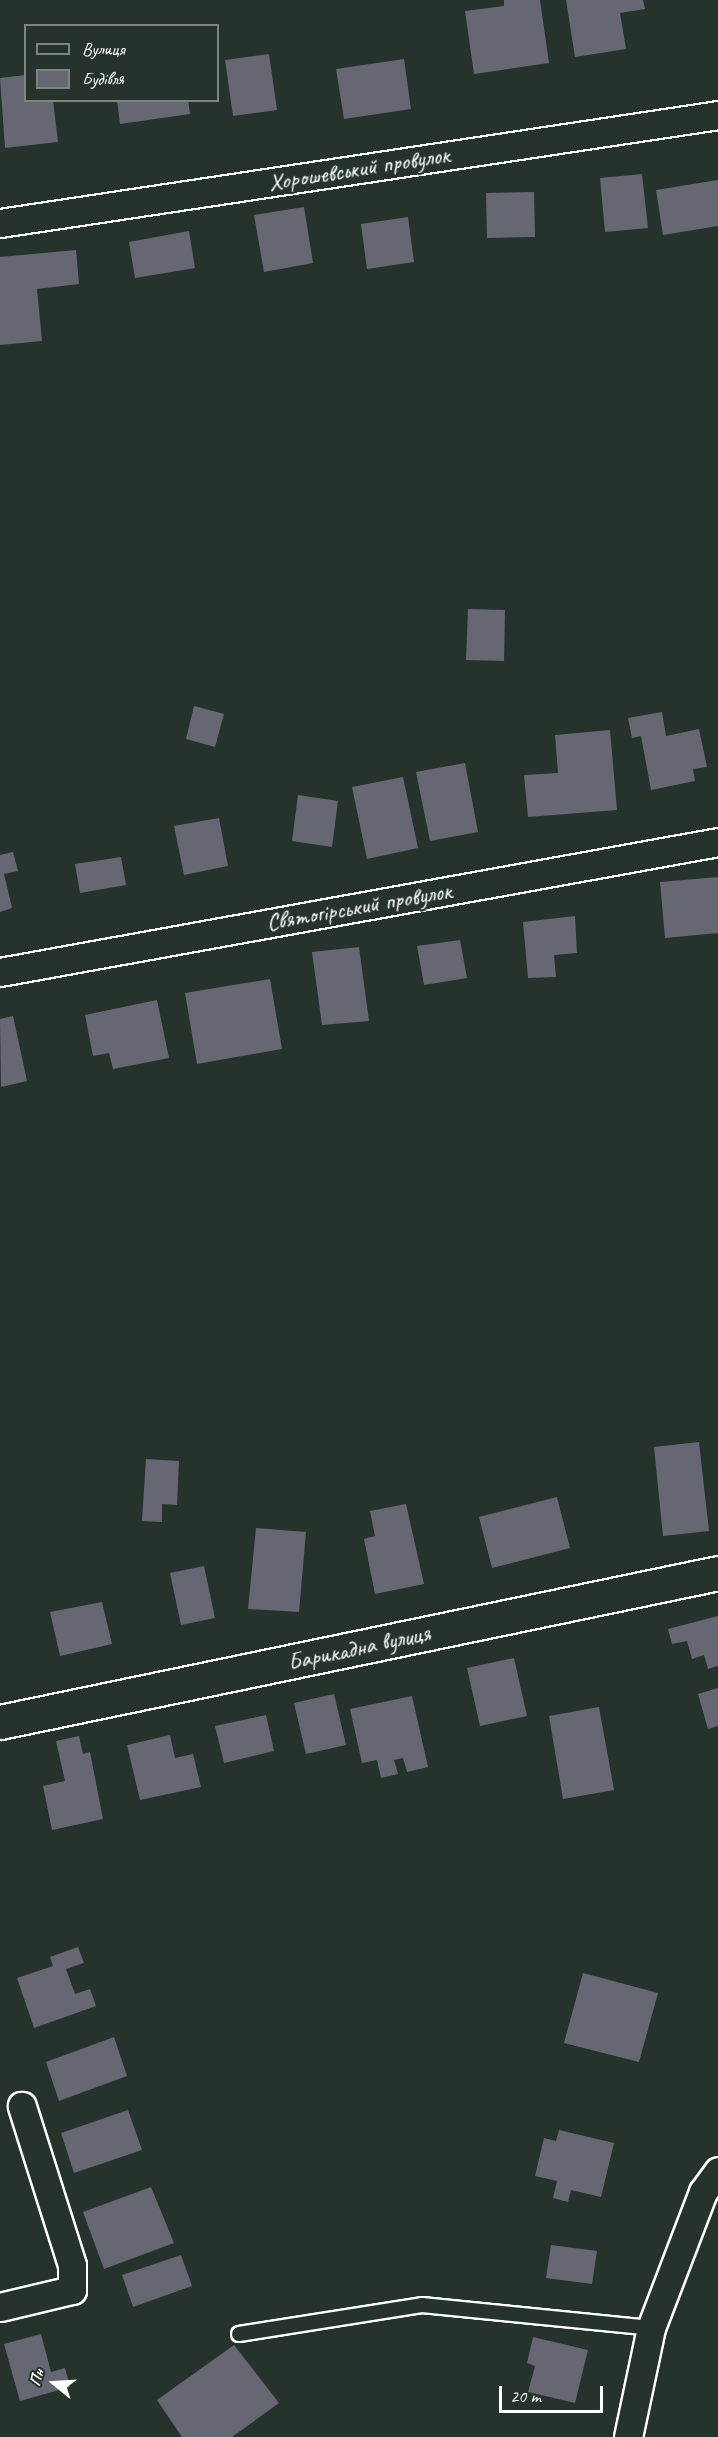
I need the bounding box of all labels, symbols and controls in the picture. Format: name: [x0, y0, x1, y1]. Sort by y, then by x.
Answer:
legend: [24, 24, 219, 102]
text: Вулиця: [82, 38, 125, 60]
text: Будівля: [82, 68, 124, 90]
street label: Хорошевський провулок: [267, 140, 451, 198]
street label: Святогірський провулок: [264, 877, 454, 937]
street label: Барикадна вулиця: [285, 1619, 433, 1677]
north arrow: [24, 2353, 84, 2413]
text: Пн: [25, 2366, 49, 2388]
scale bar: [502, 2374, 606, 2412]
text: 20 m: [510, 2385, 541, 2407]

